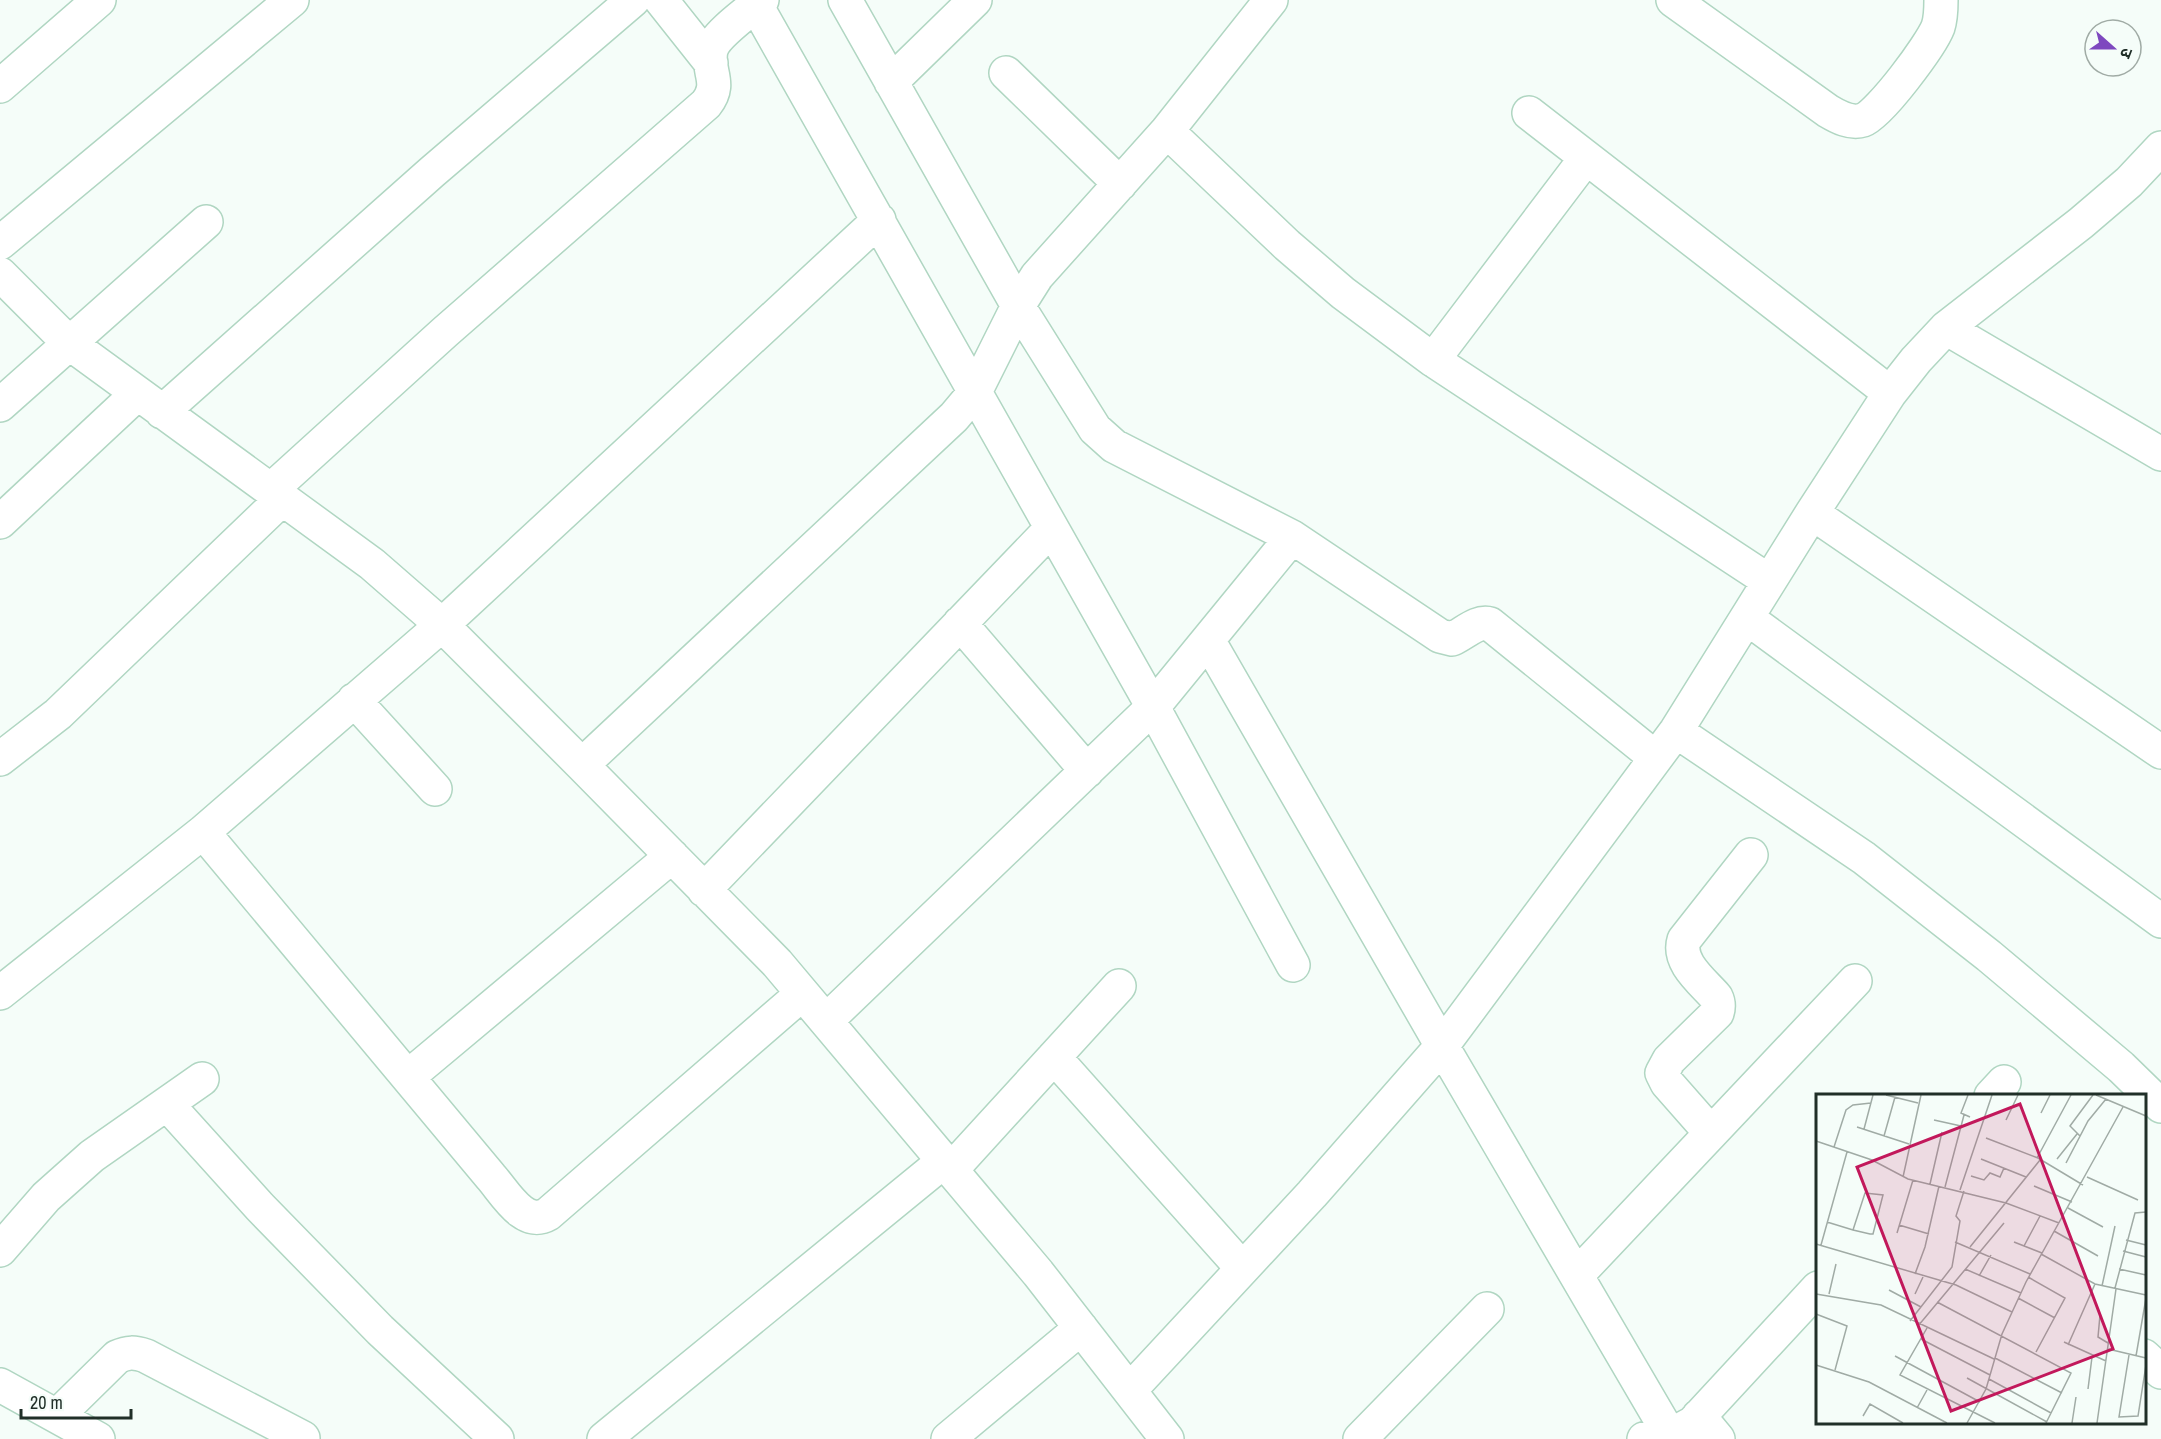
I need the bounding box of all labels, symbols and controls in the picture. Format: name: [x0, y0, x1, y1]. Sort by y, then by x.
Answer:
north arrow: [2083, 18, 2143, 78]
text: उ: [2115, 45, 2139, 62]
inset map: [1816, 1094, 2146, 1424]
scale bar: [21, 1382, 130, 1420]
text: 20 m: [30, 1390, 63, 1415]

